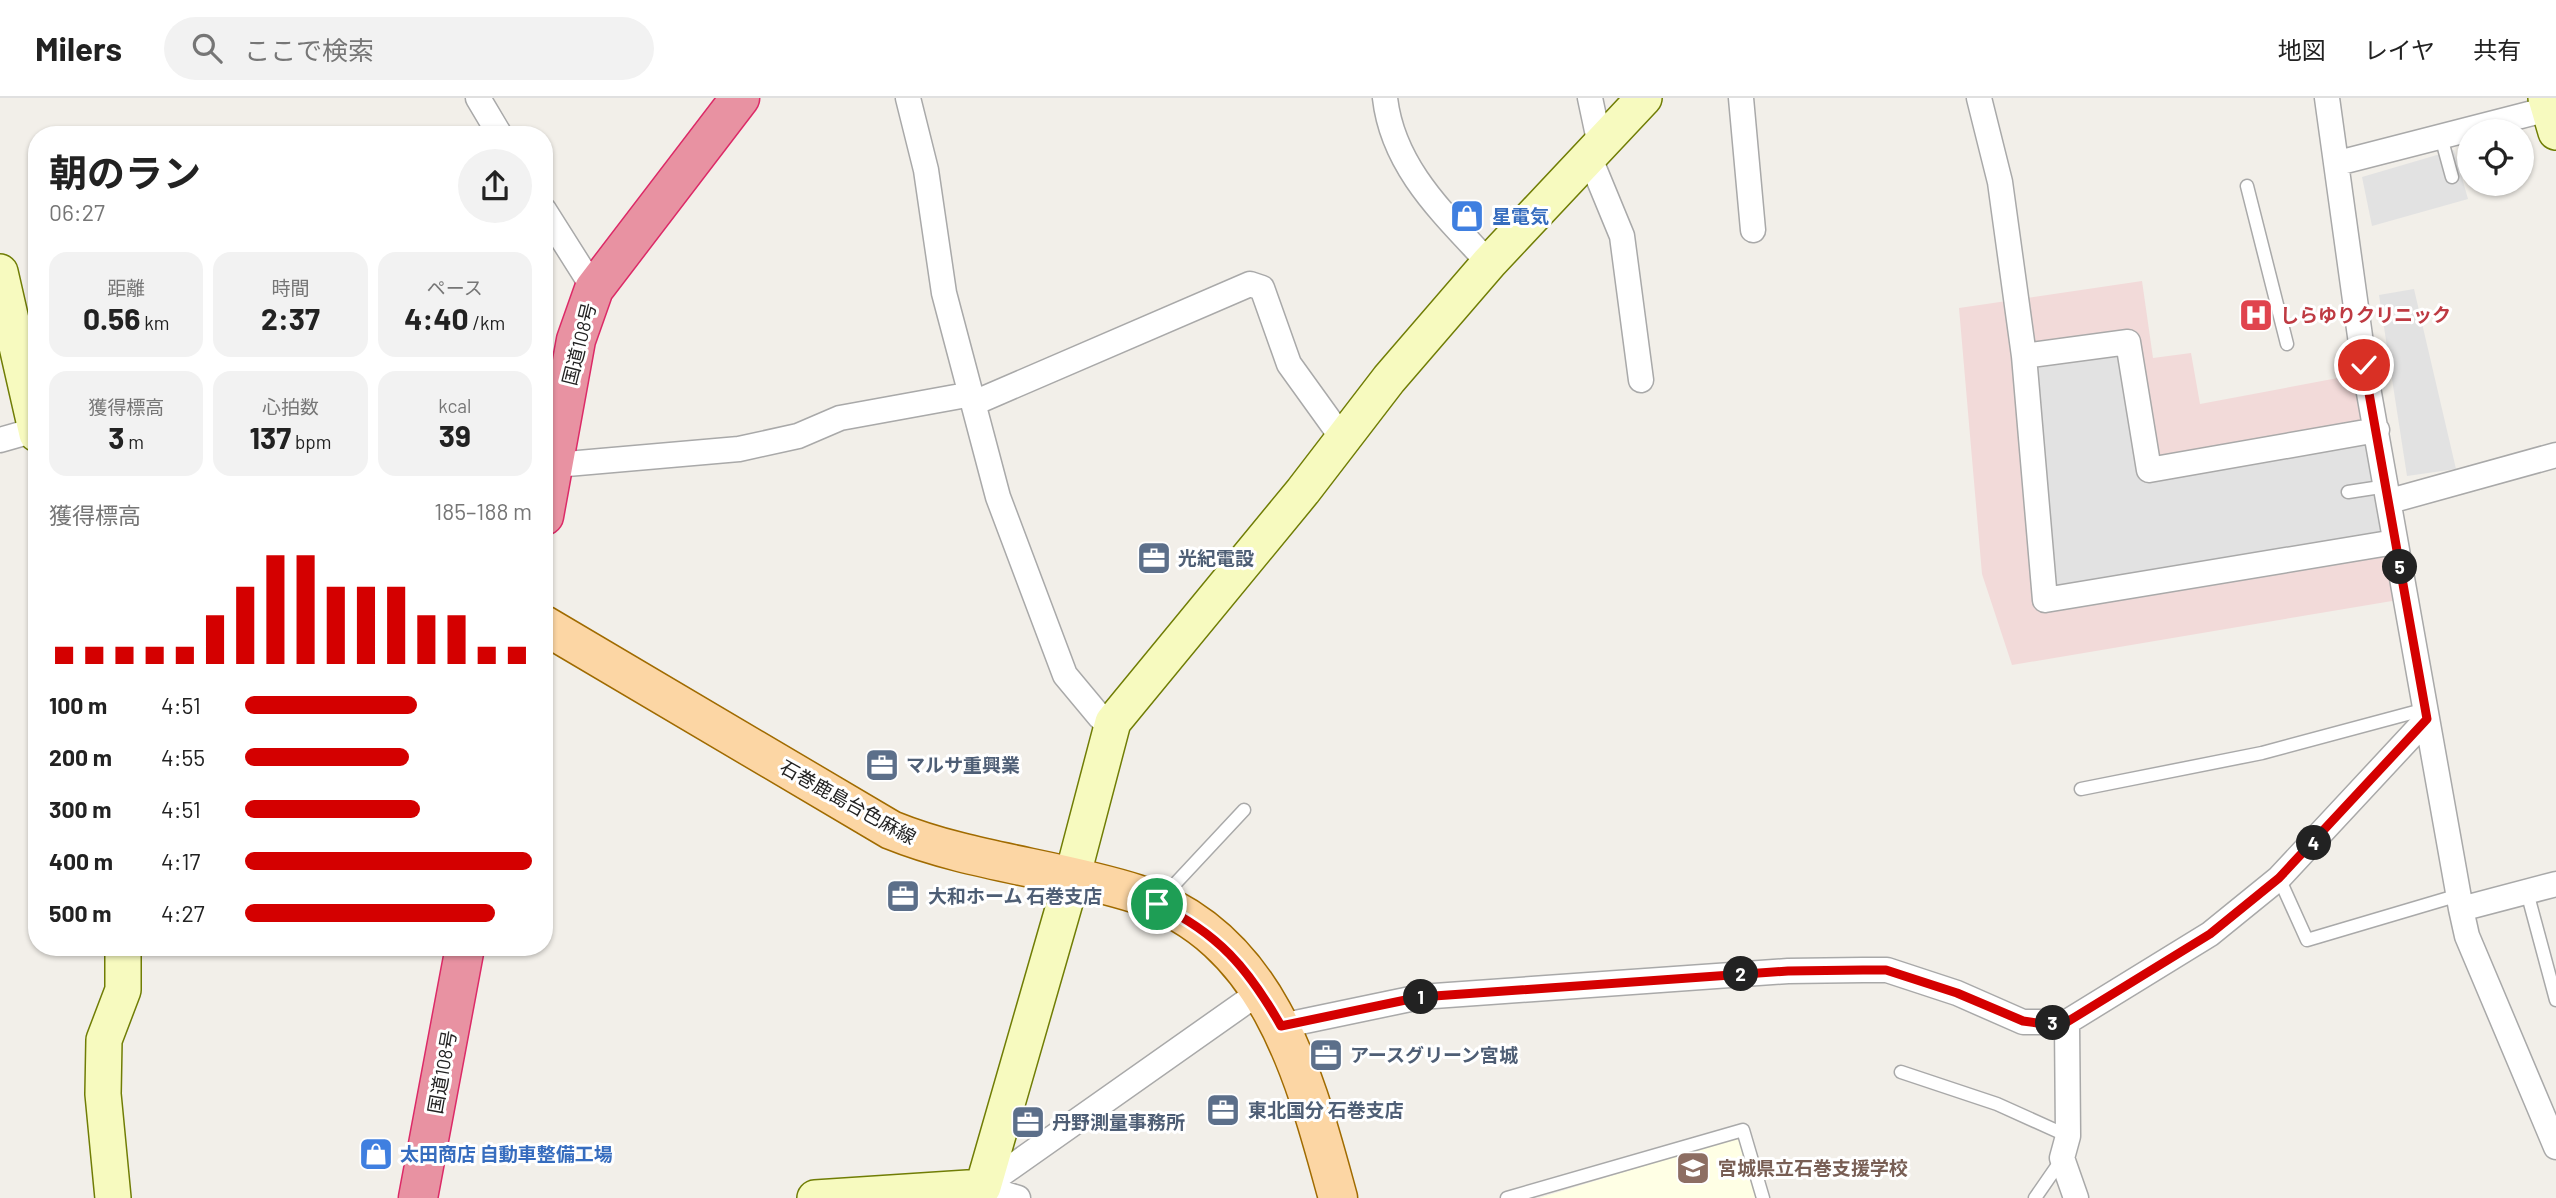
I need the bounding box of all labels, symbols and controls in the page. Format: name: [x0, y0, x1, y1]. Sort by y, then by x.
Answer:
search box: [164, 17, 654, 80]
text: Milers: [35, 28, 122, 68]
icon: search: [188, 29, 226, 67]
text: ここで検索: [244, 34, 374, 65]
text: 地図: [2278, 35, 2326, 64]
text: レイヤ: [2364, 35, 2435, 64]
text: 共有: [2473, 35, 2521, 64]
map controls: [2457, 119, 2534, 196]
button: locate: [2457, 119, 2534, 196]
text: 朝のラン: [49, 149, 201, 195]
button: share: [458, 149, 532, 223]
shop icon: 星電気: [1448, 197, 1486, 235]
text: 06:27: [49, 198, 105, 226]
place label: 星電気: [1492, 204, 1549, 227]
text: 距離: [107, 276, 145, 299]
text: 時間: [271, 276, 310, 299]
text: ペース: [427, 276, 483, 299]
hospital icon: しらゆりクリニック: [2237, 296, 2275, 334]
text: 0.56: [83, 300, 140, 336]
text: 2:37: [261, 300, 320, 336]
text: 4:40: [404, 300, 469, 336]
street label: 国道108号: [557, 300, 600, 388]
place label: しらゆりクリニック: [2280, 303, 2451, 326]
text: km: [140, 311, 169, 334]
text: /km: [469, 311, 505, 334]
pin: [2334, 335, 2394, 395]
icon: check: [2345, 346, 2383, 384]
text: kcal: [438, 394, 471, 417]
text: 獲得標高: [88, 395, 164, 418]
text: 心拍数: [262, 395, 319, 418]
text: 39: [439, 417, 471, 453]
text: 3: [108, 419, 125, 455]
text: 137: [249, 419, 291, 455]
text: m: [125, 430, 144, 453]
text: bpm: [291, 430, 332, 453]
text: 185–188 m: [434, 497, 532, 525]
text: 獲得標高: [49, 501, 141, 529]
office icon: 光紀電設: [1135, 539, 1173, 577]
place label: 光紀電設: [1178, 546, 1254, 569]
pin: 5: [2382, 550, 2418, 584]
text: 5: [2394, 555, 2405, 578]
text: 100 m: [49, 691, 107, 719]
text: 4:51: [161, 691, 201, 719]
text: 200 m: [49, 743, 112, 771]
text: 4:55: [161, 743, 205, 771]
office icon: マルサ重興業: [863, 746, 901, 784]
place label: マルサ重興業: [906, 753, 1020, 776]
street label: 石巻鹿島台色麻線: [776, 755, 920, 848]
text: 300 m: [49, 795, 111, 823]
text: 4:51: [161, 795, 201, 823]
pin: 4: [2296, 826, 2332, 860]
text: 4: [2308, 831, 2319, 854]
text: 400 m: [49, 847, 113, 875]
text: 4:17: [161, 847, 200, 875]
pin: [1127, 874, 1187, 934]
office icon: 大和ホーム 石巻支店: [884, 877, 922, 915]
place label: 大和ホーム 石巻支店: [928, 884, 1102, 907]
icon: arrive: [1138, 885, 1176, 923]
text: 500 m: [49, 899, 111, 927]
text: 4:27: [161, 899, 205, 927]
pin: 2: [1724, 956, 1758, 992]
text: 2: [1735, 962, 1746, 985]
pin: 1: [1404, 979, 1438, 1014]
text: 1: [1417, 985, 1424, 1008]
pin: 3: [2036, 1006, 2070, 1040]
text: 3: [2047, 1011, 2058, 1034]
street label: 国道108号: [423, 1028, 460, 1115]
office icon: アースグリーン宮城: [1307, 1036, 1345, 1074]
place label: アースグリーン宮城: [1350, 1043, 1518, 1066]
office icon: 東北国分 石巻支店: [1204, 1091, 1242, 1129]
place label: 東北国分 石巻支店: [1248, 1098, 1404, 1121]
office icon: 丹野測量事務所: [1009, 1103, 1047, 1141]
place label: 丹野測量事務所: [1052, 1110, 1185, 1133]
shop icon: 太田商店 自動車整備工場: [357, 1135, 395, 1173]
place label: 太田商店 自動車整備工場: [400, 1142, 613, 1165]
school or university icon: 宮城県立石巻支援学校: [1674, 1149, 1712, 1187]
place label: 宮城県立石巻支援学校: [1718, 1156, 1908, 1179]

